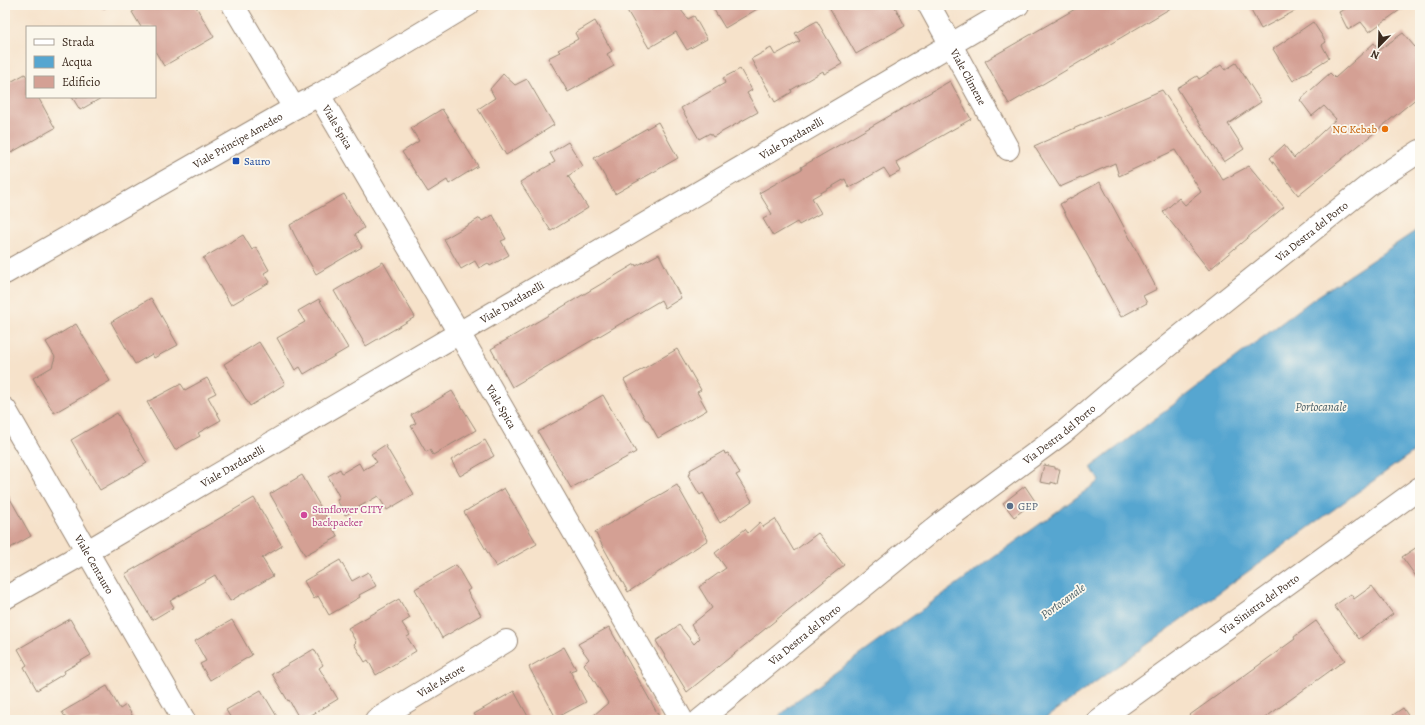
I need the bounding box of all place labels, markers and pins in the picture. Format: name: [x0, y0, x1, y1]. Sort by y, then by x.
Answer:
place label: NC Kebab: [1332, 122, 1377, 137]
marker: NC Kebab: [1380, 124, 1390, 134]
place label: Sauro: [244, 154, 271, 169]
marker: Sauro: [231, 156, 241, 166]
place label: GEP: [1018, 499, 1038, 514]
marker: GEP: [1005, 501, 1015, 511]
place label: Sunflower CITY backpacker: [312, 502, 384, 530]
marker: Sunflower CITY backpacker: [299, 510, 309, 520]

